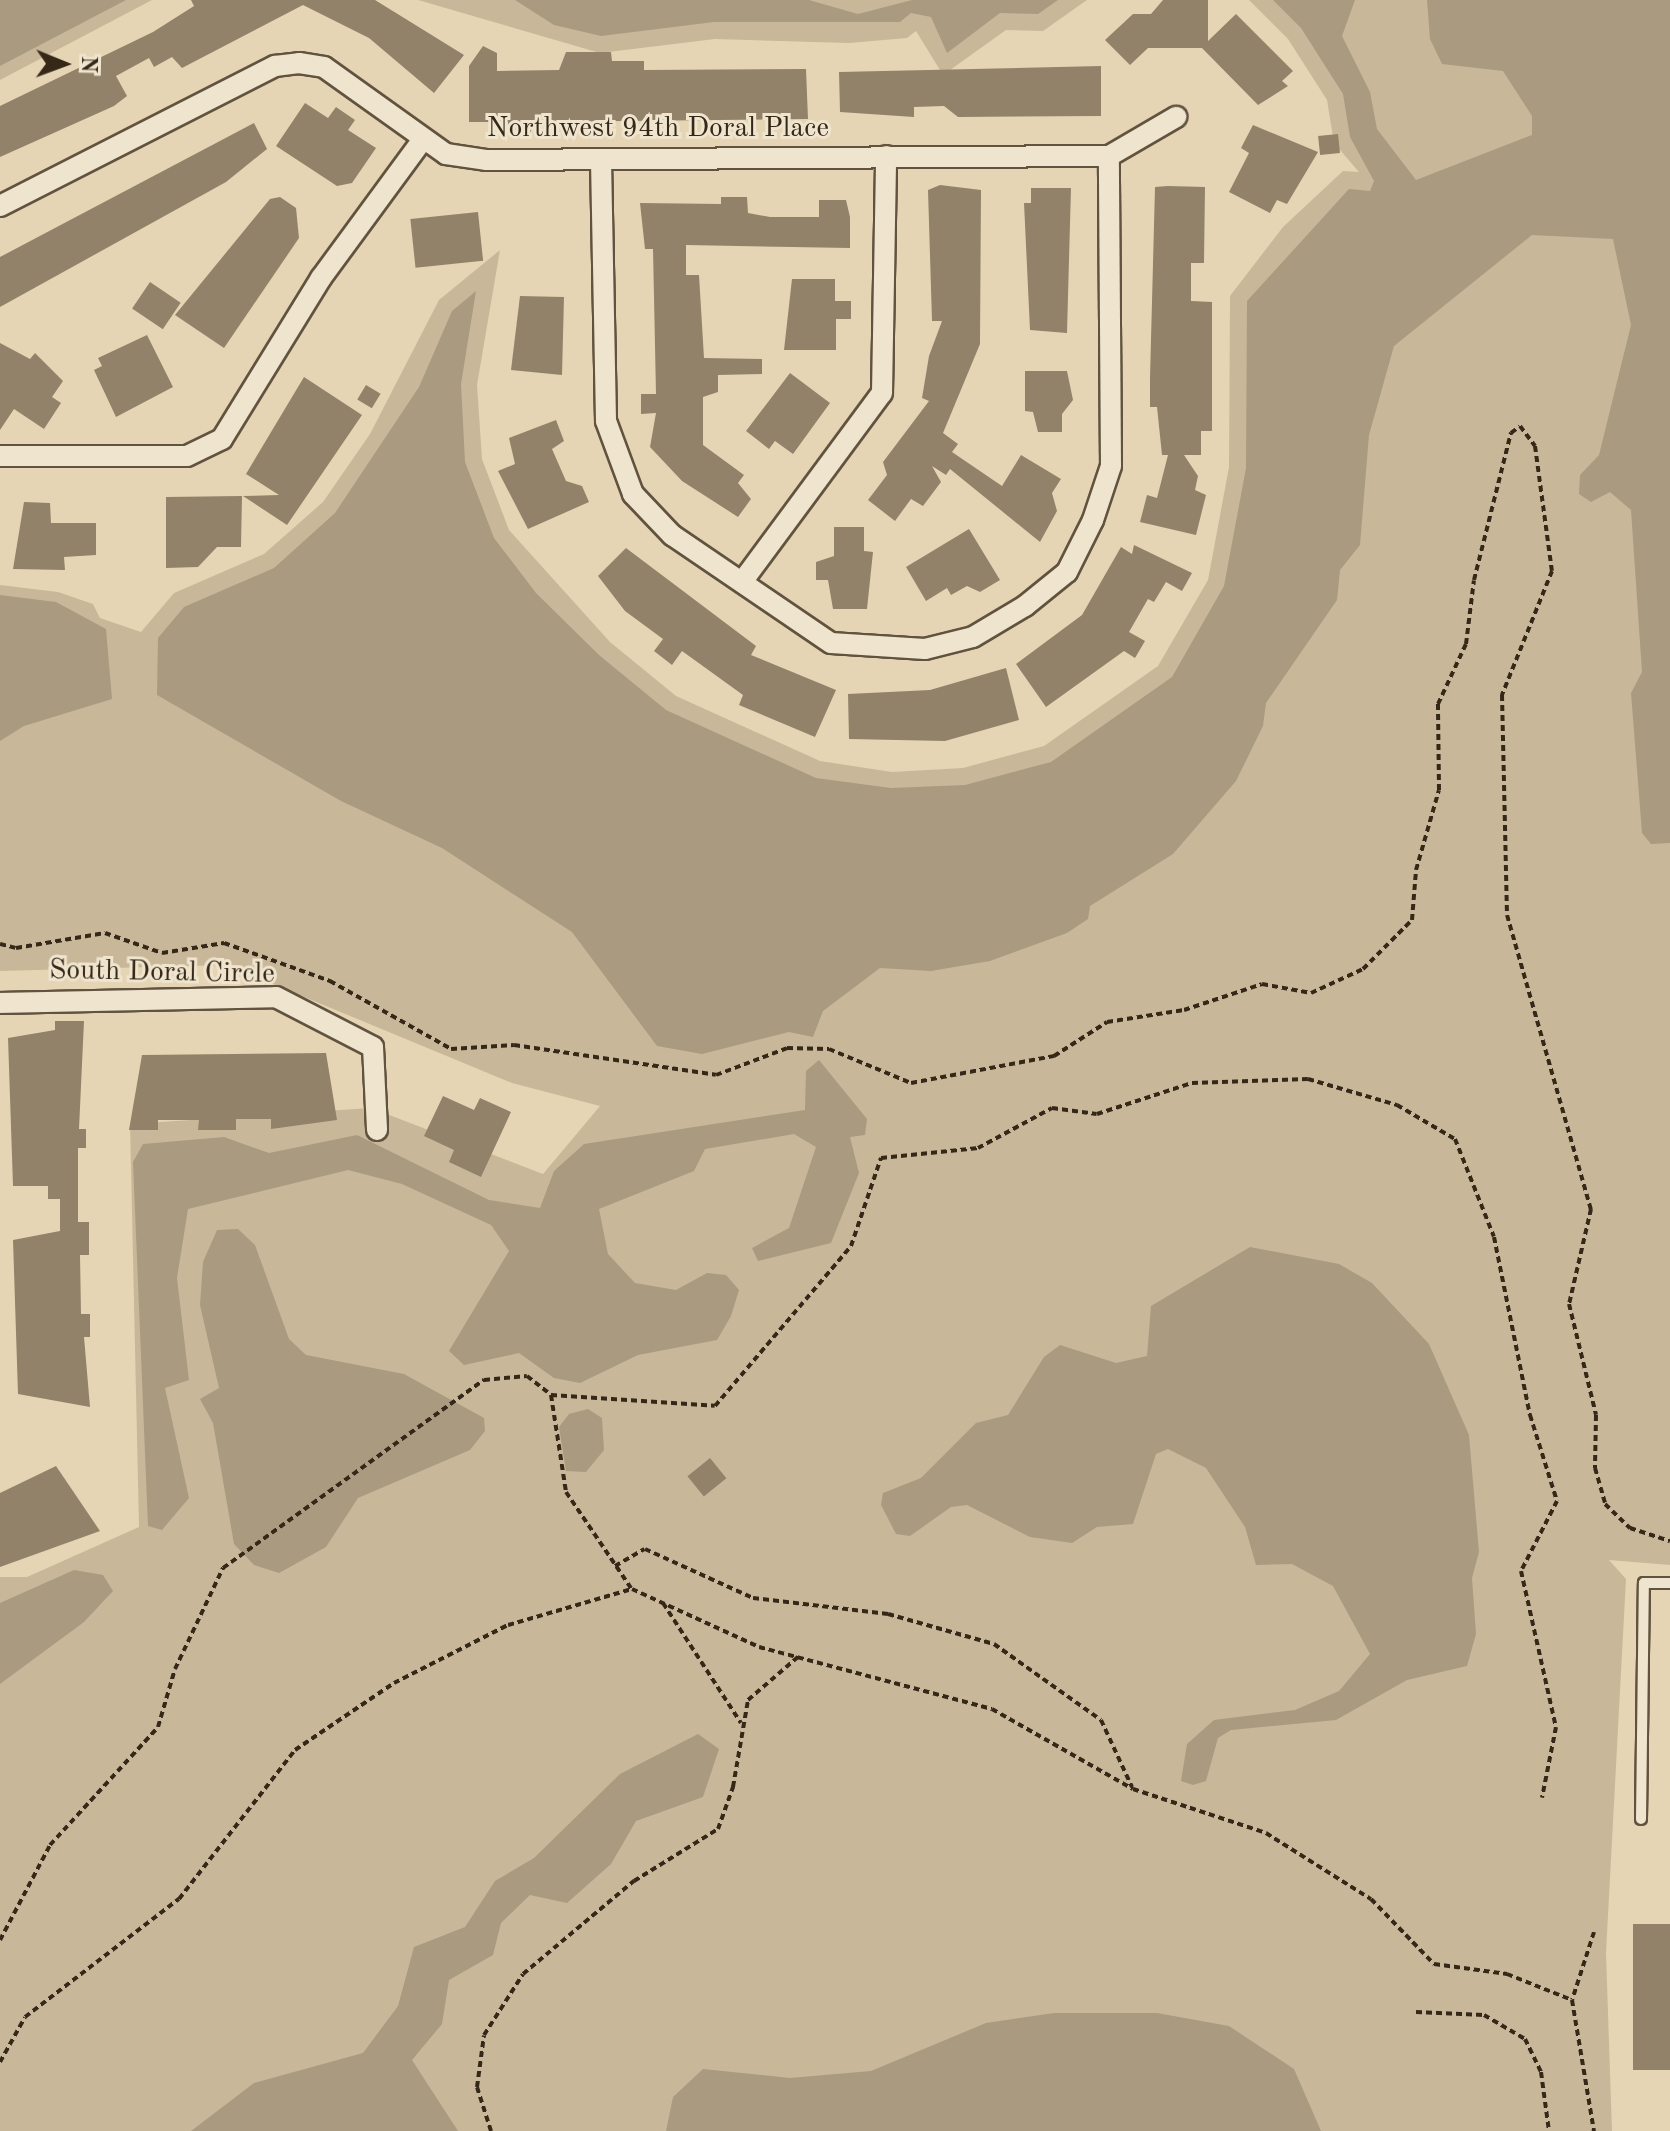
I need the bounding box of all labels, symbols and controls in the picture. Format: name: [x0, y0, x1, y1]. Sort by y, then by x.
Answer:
north arrow: [24, 24, 104, 104]
text: N: [77, 56, 99, 73]
street label: Northwest 94th Doral Place: [487, 112, 829, 146]
street label: South Doral Circle: [49, 954, 275, 992]

